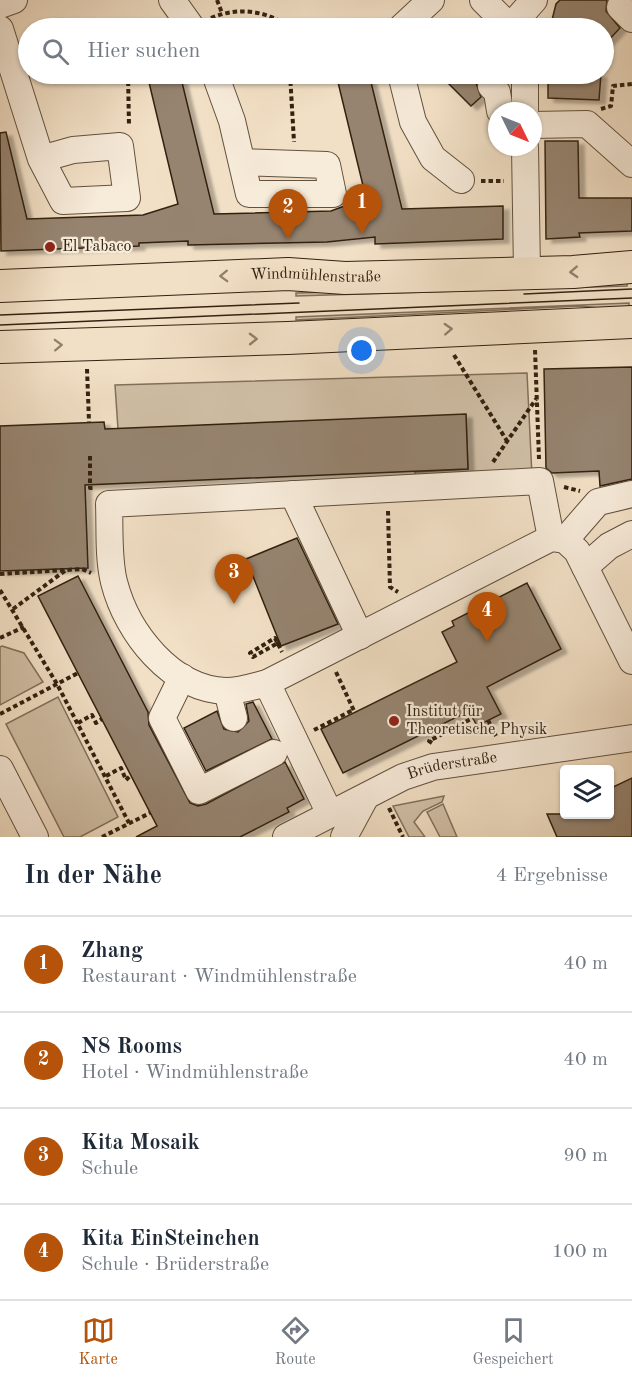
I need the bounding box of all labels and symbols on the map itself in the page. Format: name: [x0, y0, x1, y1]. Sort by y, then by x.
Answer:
north arrow: [488, 102, 542, 156]
pin: 1: [342, 184, 382, 234]
pin: 2: [268, 190, 308, 239]
place label: El Tabaco: [62, 239, 131, 255]
marker: El Tabaco: [43, 240, 57, 254]
one-way arrow: [569, 265, 578, 278]
street label: Windmühlenstraße: [250, 266, 381, 286]
one-way arrow: [220, 270, 229, 283]
one-way arrow: [444, 323, 453, 336]
one-way arrow: [249, 332, 258, 345]
your location: [347, 336, 376, 365]
one-way arrow: [54, 338, 63, 351]
pin: 3: [214, 554, 254, 604]
pin: 4: [468, 592, 506, 642]
place label: Institut für Theoretische Physik: [406, 704, 547, 738]
marker: Institut für Theoretische Physik: [387, 714, 401, 728]
street label: Brüderstraße: [405, 750, 498, 783]

